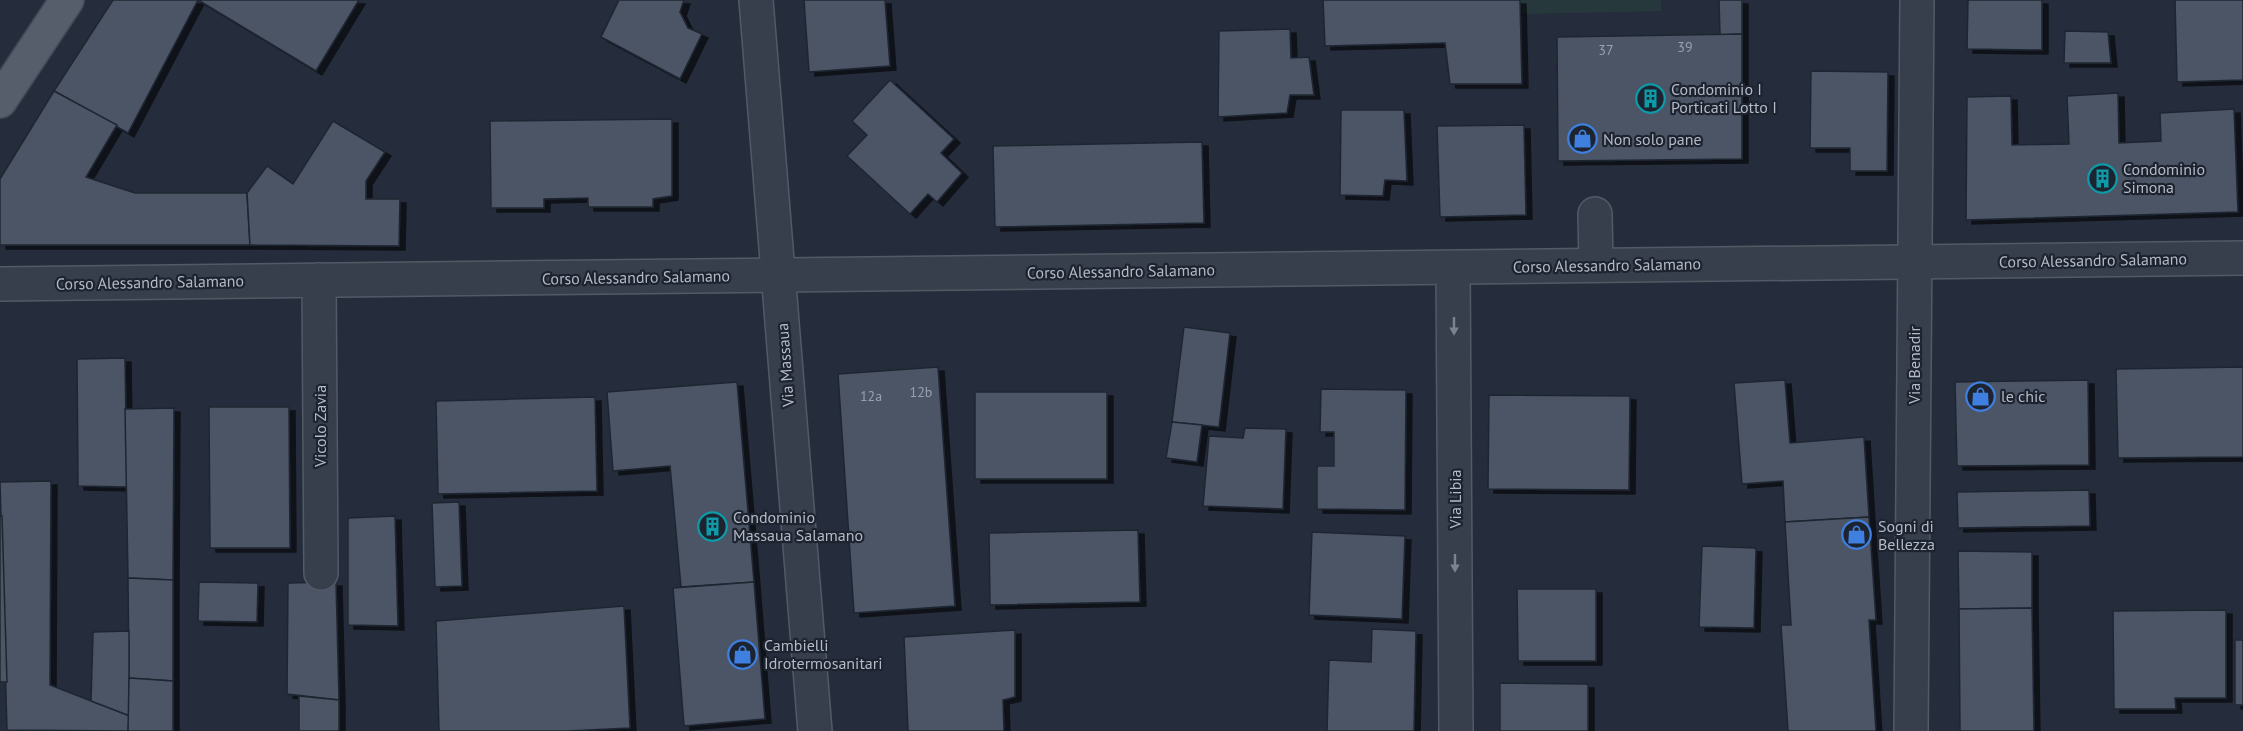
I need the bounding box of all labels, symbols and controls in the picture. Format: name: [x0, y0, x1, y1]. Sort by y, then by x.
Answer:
house number: 39: [1677, 38, 1693, 56]
house number: 37: [1598, 41, 1614, 59]
place label: Condominio I Porticati Lotto I: [1671, 79, 1777, 117]
building icon: Condominio I Porticati Lotto I: [1634, 82, 1666, 114]
shop icon: Non solo pane: [1566, 123, 1598, 155]
place label: Non solo pane: [1603, 129, 1702, 149]
place label: Condominio Simona: [2123, 159, 2205, 197]
building icon: Condominio Simona: [2086, 162, 2118, 194]
street label: Corso Alessandro Salamano: [1999, 248, 2187, 272]
street label: Corso Alessandro Salamano: [1513, 253, 1701, 277]
street label: Corso Alessandro Salamano: [1027, 259, 1215, 283]
street label: Corso Alessandro Salamano: [542, 265, 730, 289]
street label: Corso Alessandro Salamano: [56, 270, 244, 294]
one-way arrow: [1449, 317, 1458, 336]
street label: Via Massaua: [772, 322, 798, 409]
street label: Via Benadir: [1904, 325, 1924, 405]
shop icon: le chic: [1964, 380, 1996, 412]
house number: 12b: [910, 383, 932, 401]
street label: Vicolo Zavia: [310, 385, 330, 468]
place label: le chic: [2001, 386, 2046, 406]
house number: 12a: [860, 387, 882, 405]
street label: Via Libia: [1445, 469, 1465, 530]
place label: Condominio Massaua Salamano: [733, 507, 863, 545]
building icon: Condominio Massaua Salamano: [696, 510, 728, 542]
place label: Sogni di Bellezza: [1878, 516, 1935, 554]
shop icon: Sogni di Bellezza: [1841, 519, 1873, 551]
one-way arrow: [1450, 554, 1460, 573]
place label: Cambielli Idrotermosanitari: [764, 635, 882, 673]
shop icon: Cambielli Idrotermosanitari: [727, 638, 759, 670]

